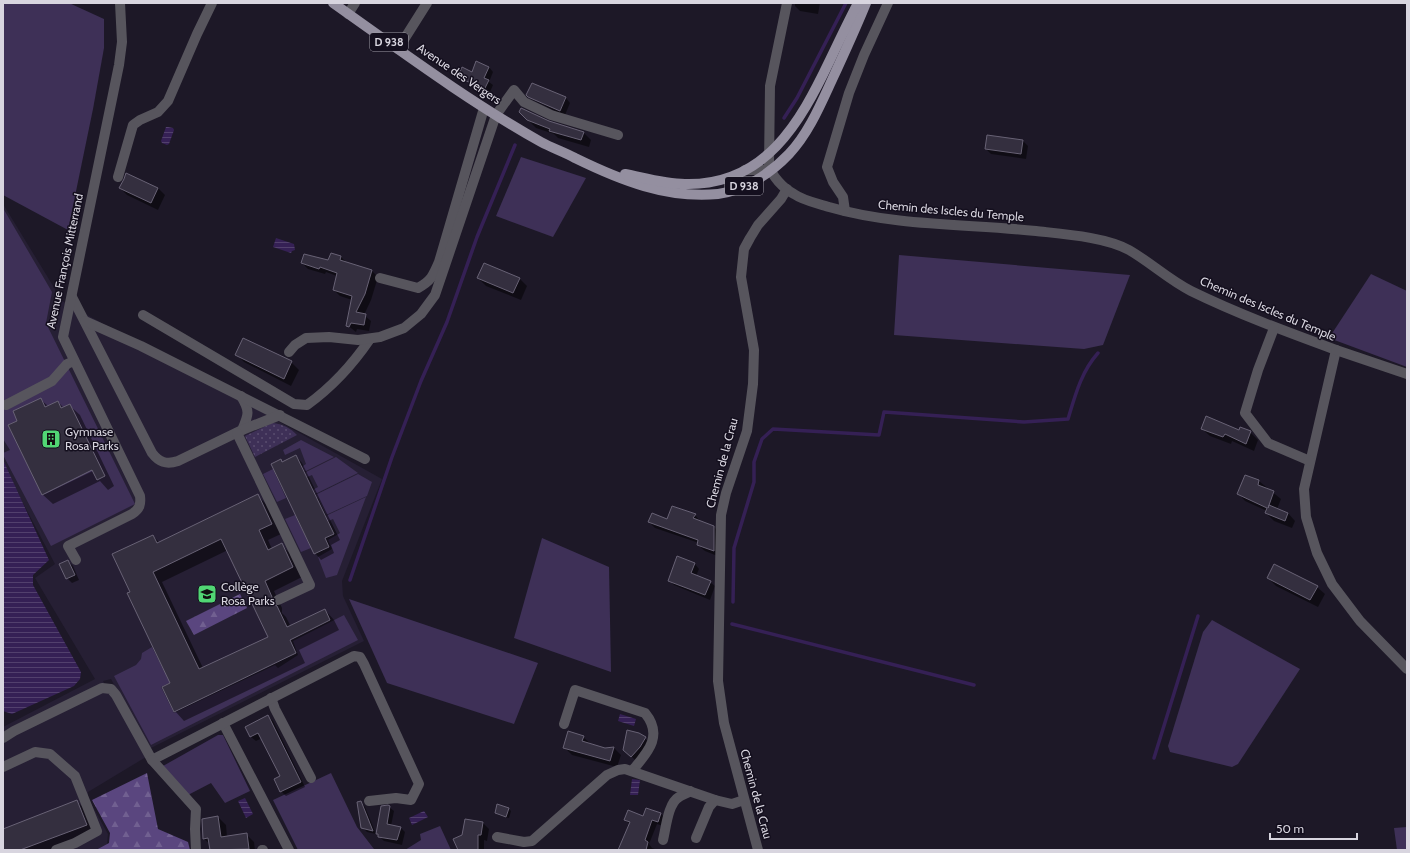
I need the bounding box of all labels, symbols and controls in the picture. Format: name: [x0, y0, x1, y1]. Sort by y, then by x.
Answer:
road number: D 938: [370, 33, 408, 51]
street label: Avenue des Vergers: [414, 40, 504, 107]
road number: D 938: [725, 177, 763, 195]
street label: Avenue François Mitterrand: [43, 192, 86, 330]
street label: Chemin des Iscles du Temple: [878, 197, 1025, 224]
street label: Chemin des Iscles du Temple: [1198, 273, 1338, 344]
street label: Chemin de la Crau: [702, 416, 741, 509]
place label: Gymnase Rosa Parks: [65, 424, 119, 453]
building icon: Gymnase Rosa Parks: [40, 428, 62, 450]
place label: Collège Rosa Parks: [221, 579, 275, 608]
school or university icon: Collège Rosa Parks: [196, 583, 218, 605]
street label: Chemin de la Crau: [737, 747, 776, 840]
scale bar: [1270, 815, 1357, 841]
text: 50 m: [1276, 821, 1304, 836]

